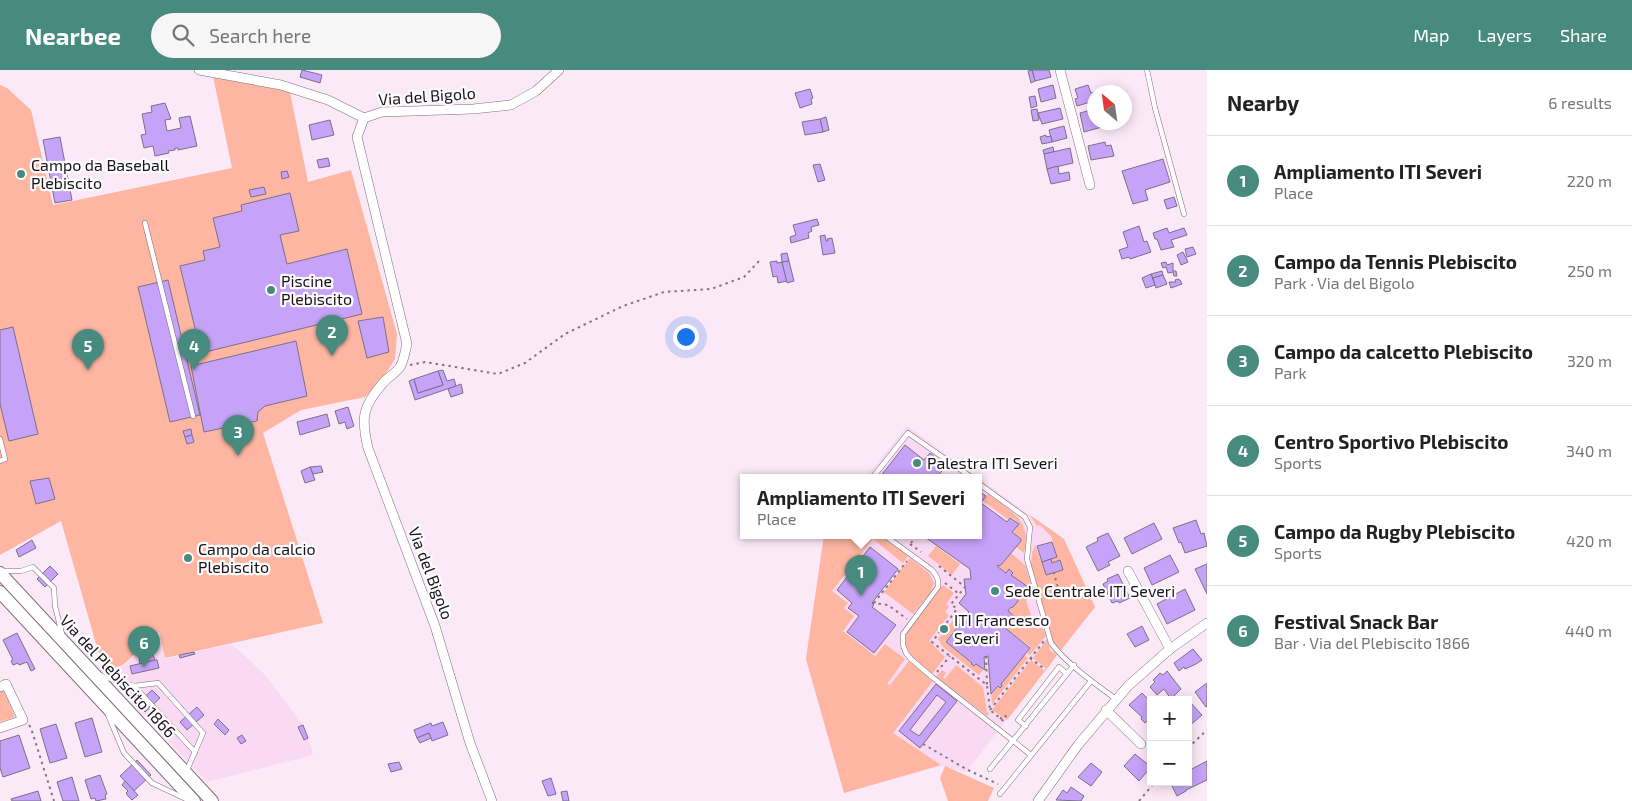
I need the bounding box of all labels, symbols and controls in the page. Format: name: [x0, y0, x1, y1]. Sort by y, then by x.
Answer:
search box: [151, 13, 501, 58]
text: Nearbee: [25, 21, 121, 50]
icon: search: [169, 21, 197, 49]
text: Search here: [209, 24, 311, 47]
text: Map: [1413, 24, 1449, 46]
text: Layers: [1477, 24, 1532, 46]
text: Share: [1560, 24, 1607, 46]
street label: Via del Bigolo: [378, 83, 476, 108]
north arrow: [1087, 85, 1132, 130]
text: Nearby: [1227, 90, 1299, 115]
text: 6 results: [1548, 93, 1612, 112]
place label: Campo da Baseball Plebiscito: [31, 155, 169, 192]
text: Ampliamento ITI Severi: [1274, 160, 1482, 183]
marker: Campo da Baseball Plebiscito: [15, 168, 27, 180]
text: 1: [1240, 171, 1246, 190]
text: 220 m: [1567, 171, 1612, 190]
text: Place: [1274, 183, 1313, 202]
text: Campo da Tennis Plebiscito: [1274, 250, 1517, 273]
text: 2: [1238, 261, 1248, 280]
text: 250 m: [1567, 261, 1612, 280]
place label: Piscine Plebiscito: [281, 271, 352, 308]
text: Park · Via del Bigolo: [1274, 273, 1415, 292]
marker: Piscine Plebiscito: [265, 284, 277, 296]
pin: 2: [316, 315, 348, 356]
your location: [673, 324, 699, 350]
pin: 5: [72, 329, 104, 370]
pin: 4: [178, 329, 210, 370]
text: Campo da calcetto Plebiscito: [1274, 340, 1533, 363]
text: 3: [1238, 351, 1248, 370]
text: 320 m: [1567, 351, 1612, 370]
text: Park: [1274, 363, 1307, 382]
pin: 3: [222, 415, 254, 456]
text: Centro Sportivo Plebiscito: [1274, 430, 1508, 453]
text: 4: [1238, 441, 1248, 460]
text: 340 m: [1566, 441, 1612, 460]
place label: Palestra ITI Severi: [927, 453, 1058, 472]
text: Sports: [1274, 453, 1322, 472]
marker: Palestra ITI Severi: [911, 457, 923, 469]
popup: [740, 474, 982, 539]
text: Ampliamento ITI Severi: [757, 486, 965, 509]
text: Place: [757, 509, 796, 528]
text: Campo da Rugby Plebiscito: [1274, 520, 1515, 543]
street label: Via del Bigolo: [405, 524, 458, 622]
text: 5: [1239, 531, 1247, 550]
text: 420 m: [1566, 531, 1612, 550]
place label: Campo da calcio Plebiscito: [198, 539, 316, 576]
text: Sports: [1274, 543, 1322, 562]
marker: Campo da calcio Plebiscito: [182, 552, 194, 564]
pin: 1: [845, 555, 877, 596]
place label: Sede Centrale ITI Severi: [1005, 581, 1175, 600]
marker: Sede Centrale ITI Severi: [989, 585, 1001, 597]
place label: ITI Francesco Severi: [954, 610, 1049, 647]
text: Festival Snack Bar: [1274, 610, 1438, 633]
street label: Via del Plebiscito 1866: [56, 611, 180, 741]
text: 6: [1238, 621, 1248, 640]
text: 440 m: [1565, 621, 1612, 640]
marker: ITI Francesco Severi: [938, 623, 950, 635]
pin: 6: [128, 626, 160, 667]
text: Bar · Via del Plebiscito 1866: [1274, 633, 1470, 652]
map controls: [1147, 696, 1192, 786]
button: +: [1147, 696, 1192, 741]
button: −: [1147, 741, 1192, 786]

